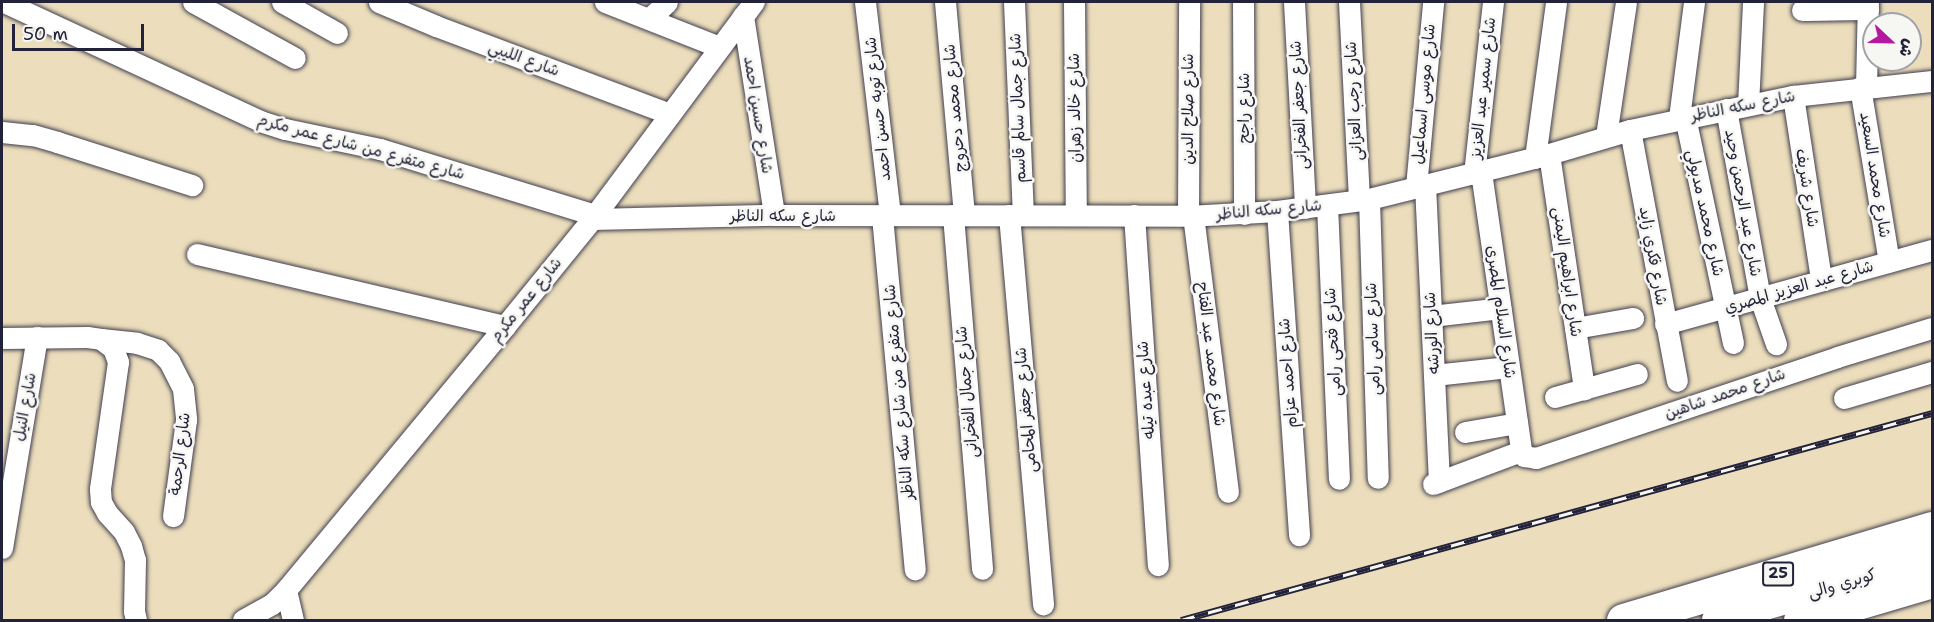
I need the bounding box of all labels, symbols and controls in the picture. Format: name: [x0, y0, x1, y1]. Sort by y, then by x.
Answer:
scale bar: [15, 12, 147, 50]
north arrow: [1862, 12, 1922, 72]
street label: شارع سمير عبد العزيز: [1466, 16, 1500, 160]
text: 50 m: [23, 22, 68, 46]
street label: شارع موسى اسماعيل: [1408, 23, 1440, 165]
street label: شارع جمال سالم قاسم: [1006, 33, 1030, 183]
street label: شارع توبه حسن احمد: [861, 36, 895, 182]
text: ش: [1894, 36, 1920, 60]
street label: شارع الليبي: [486, 37, 562, 81]
street label: شارع جعفر الفخرانى: [1286, 40, 1312, 170]
street label: شارع رجب العزانى: [1341, 41, 1367, 161]
street label: شارع محمد دحروج: [940, 43, 970, 173]
street label: شارع خالد زهران: [1064, 53, 1086, 163]
street label: شارع صلاح الدين: [1178, 53, 1198, 165]
street label: شارع حسين احمد: [739, 55, 777, 175]
street label: شارع راجح: [1234, 73, 1254, 143]
street label: شارع سكه الناظر: [1689, 86, 1797, 126]
street label: شارع متفرع من شارع عمر مكرم: [255, 110, 467, 184]
street label: شارع محمد السعيد: [1856, 111, 1894, 239]
street label: شارع عبد الرحمن وحيد: [1721, 128, 1765, 278]
street label: شارع شريف: [1791, 147, 1823, 229]
street label: شارع محمد مدبولي: [1682, 148, 1728, 278]
street label: شارع سكه الناظر: [1215, 196, 1323, 224]
street label: شارع فكري زايد: [1635, 205, 1671, 307]
street label: شارع سكه الناظر: [730, 206, 836, 226]
street label: شارع ابراهيم اليمنى: [1548, 206, 1586, 338]
street label: شارع السلام المصرى: [1482, 244, 1520, 380]
street label: شارع عمر مكرم: [486, 254, 566, 346]
street label: شارع عبد العزيز المصري: [1722, 257, 1876, 317]
street label: شارع محمد عبد الفتاح: [1193, 281, 1229, 427]
street label: شارع سامى رامى: [1361, 282, 1385, 396]
street label: شارع متفرع من شارع سكه الناظر: [880, 283, 918, 501]
street label: شارع فتحى رامى: [1321, 287, 1345, 397]
street label: شارع الورشه: [1420, 291, 1444, 375]
street label: شارع احمد عزام: [1275, 318, 1301, 428]
street label: شارع جمال الفخرانى: [952, 325, 982, 459]
street label: شارع عبده تيله: [1133, 340, 1159, 440]
street label: شارع جعفر المحامى: [1011, 346, 1041, 474]
street label: شارع محمد شاهين: [1662, 364, 1788, 424]
street label: شارع النيل: [10, 371, 40, 443]
street label: شارع الرحمة: [165, 411, 195, 497]
road number: 25: [1762, 562, 1794, 586]
street label: كوبري والى: [1806, 565, 1878, 603]

